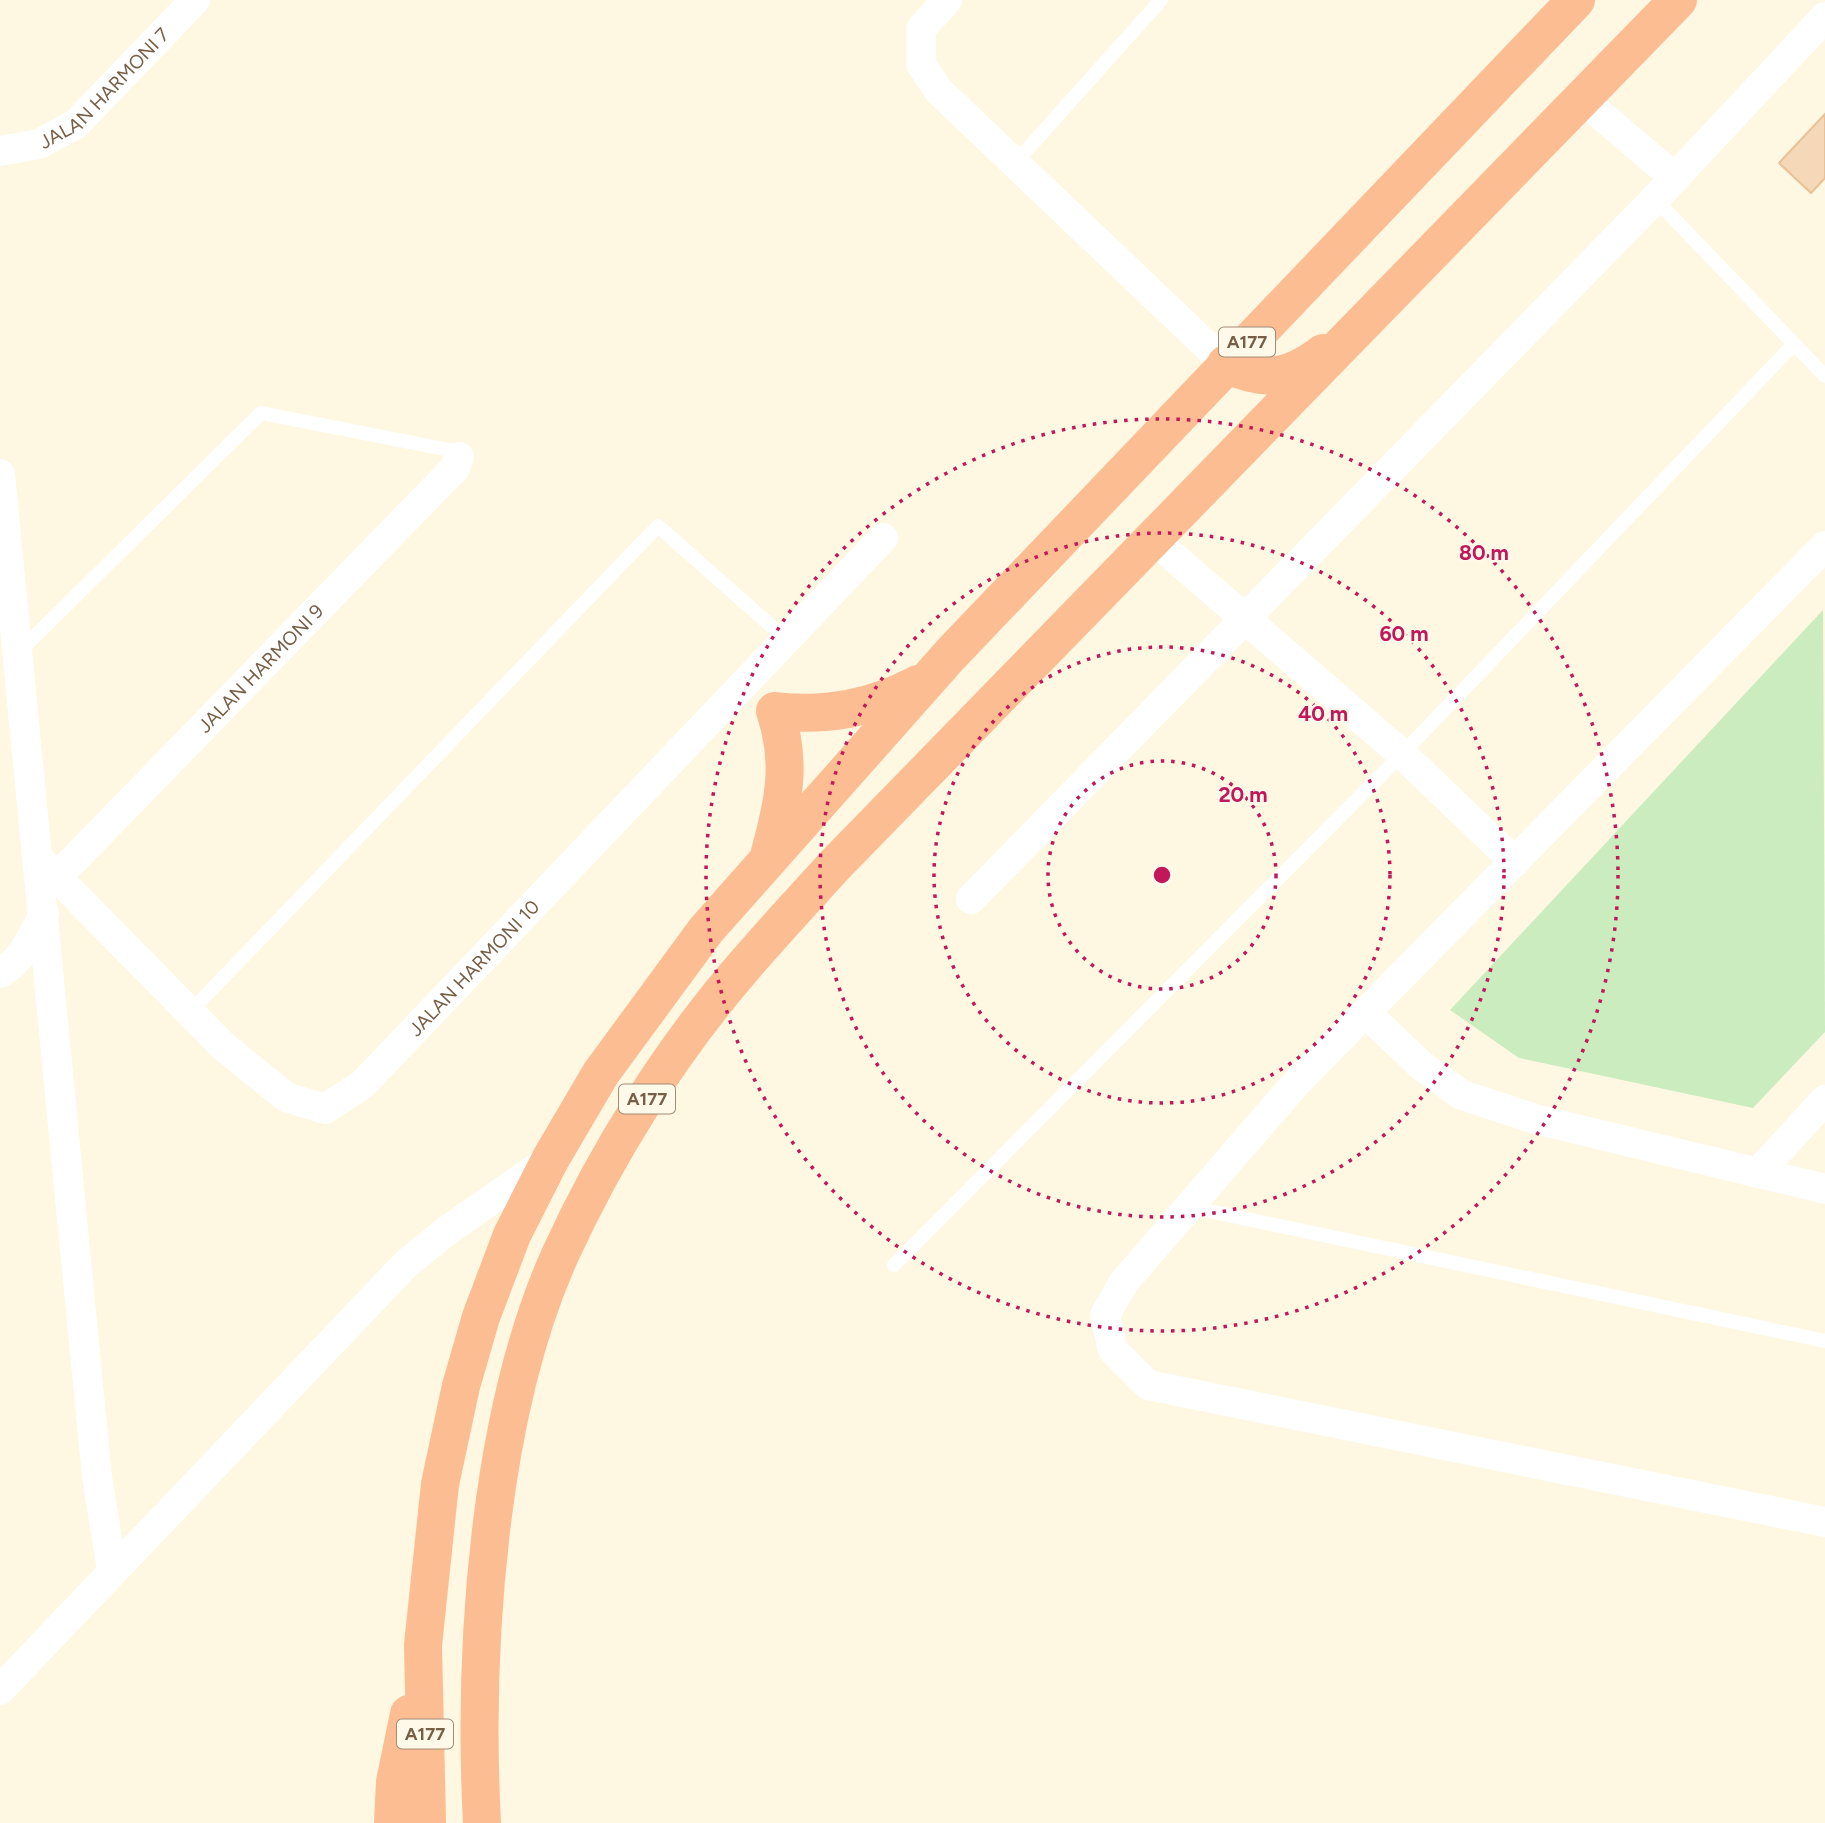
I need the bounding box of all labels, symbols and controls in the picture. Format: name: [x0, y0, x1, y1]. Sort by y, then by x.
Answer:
street label: JALAN HARMONI 7: [35, 23, 174, 153]
road number: A177: [1219, 328, 1275, 356]
text: 80 m: [1459, 540, 1509, 565]
street label: JALAN HARMONI 9: [193, 599, 328, 737]
text: 60 m: [1379, 621, 1429, 646]
text: 40 m: [1298, 701, 1348, 726]
text: 20 m: [1218, 782, 1268, 807]
centre of rings: [1150, 863, 1174, 887]
street label: JALAN HARMONI 10: [404, 895, 544, 1041]
road number: A177: [619, 1084, 675, 1114]
road number: A177: [397, 1720, 453, 1749]

